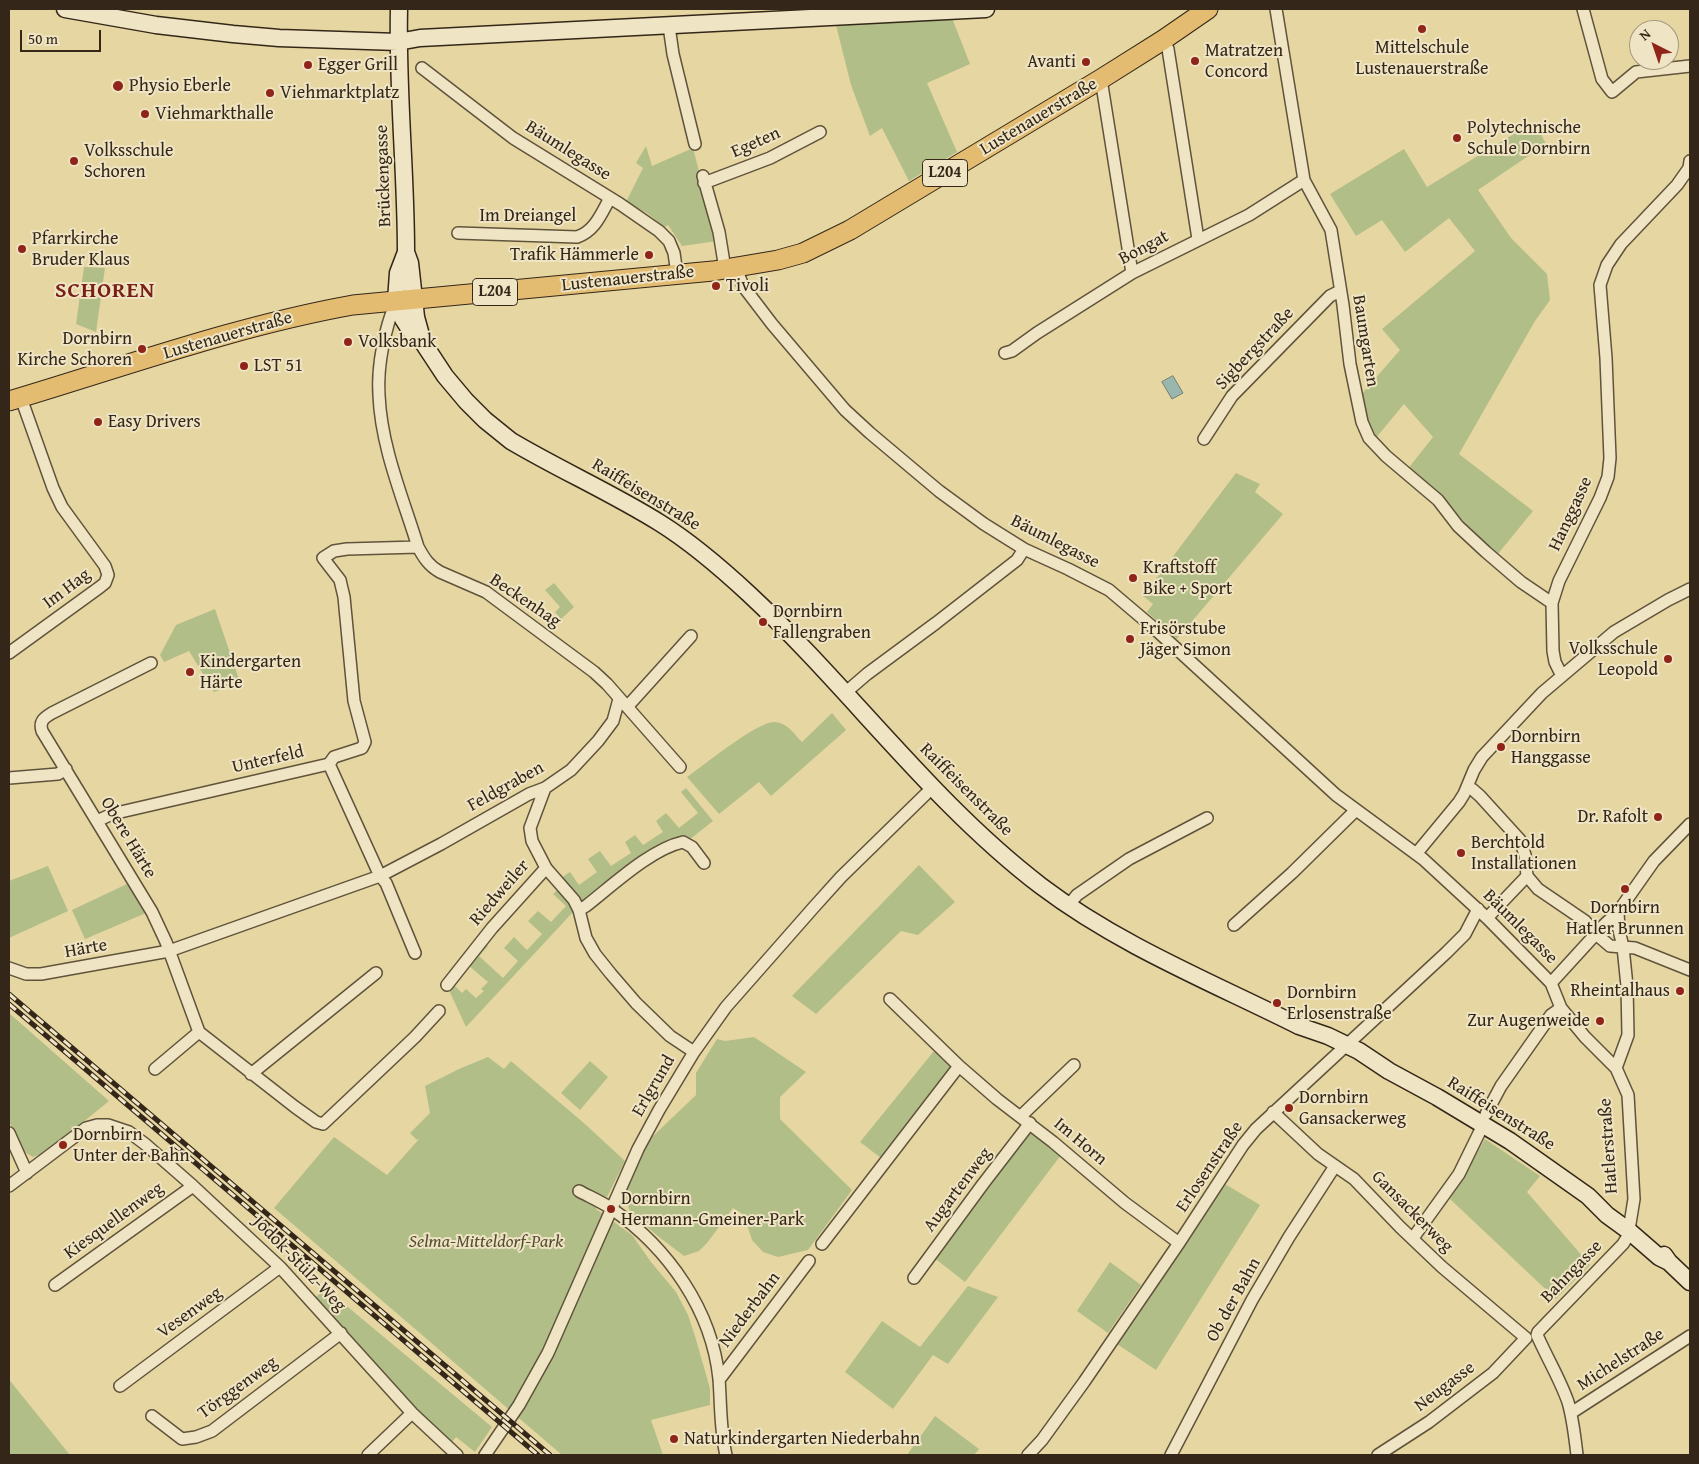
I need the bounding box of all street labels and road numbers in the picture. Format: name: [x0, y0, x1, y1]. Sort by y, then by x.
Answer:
street label: Lustenauerstraße: [976, 74, 1102, 160]
street label: Bäumlegasse: [521, 116, 615, 186]
street label: Egeten: [728, 123, 784, 163]
street label: Brückengasse: [371, 124, 397, 228]
road number: L204: [922, 160, 968, 187]
street label: Im Dreiangel: [480, 205, 576, 227]
street label: Bongat: [1115, 226, 1173, 270]
street label: Lustenauerstraße: [561, 261, 695, 297]
road number: L204: [472, 278, 518, 306]
street label: Baumgarten: [1347, 293, 1383, 389]
street label: Sigbergstraße: [1211, 303, 1299, 395]
street label: Lustenauerstraße: [161, 307, 295, 365]
street label: Raiffeisenstraße: [588, 454, 704, 536]
street label: Hanggasse: [1544, 473, 1598, 555]
street label: Bäumlegasse: [1007, 510, 1103, 574]
street label: Im Hag: [39, 564, 95, 614]
street label: Beckenhag: [485, 569, 565, 633]
street label: Raiffeisenstraße: [915, 739, 1017, 841]
street label: Unterfeld: [230, 741, 306, 779]
street label: Feldgraben: [464, 757, 548, 817]
street label: Obere Härte: [95, 793, 161, 883]
street label: Riedweiler: [466, 856, 534, 930]
street label: Bäumlegasse: [1478, 885, 1562, 969]
street label: Härte: [63, 935, 109, 963]
street label: Erlgrund: [628, 1051, 680, 1121]
street label: Raiffeisenstraße: [1443, 1072, 1559, 1156]
street label: Hatlerstraße: [1595, 1097, 1623, 1195]
street label: Im Horn: [1049, 1114, 1111, 1170]
street label: Erlosenstraße: [1172, 1118, 1248, 1216]
street label: Augartenweg: [919, 1143, 997, 1237]
street label: Gansackerweg: [1367, 1167, 1457, 1257]
street label: Kiesquellenweg: [60, 1178, 168, 1264]
street label: Jodok-Stülz-Weg: [248, 1212, 350, 1316]
street label: Bahngasse: [1537, 1236, 1607, 1308]
street label: Ob der Bahn: [1202, 1254, 1266, 1346]
street label: Niederbahn: [715, 1268, 785, 1352]
street label: Vesenweg: [153, 1282, 227, 1344]
street label: Michelstraße: [1573, 1324, 1669, 1396]
street label: Törggenweg: [194, 1352, 282, 1424]
street label: Neugasse: [1410, 1357, 1480, 1417]

